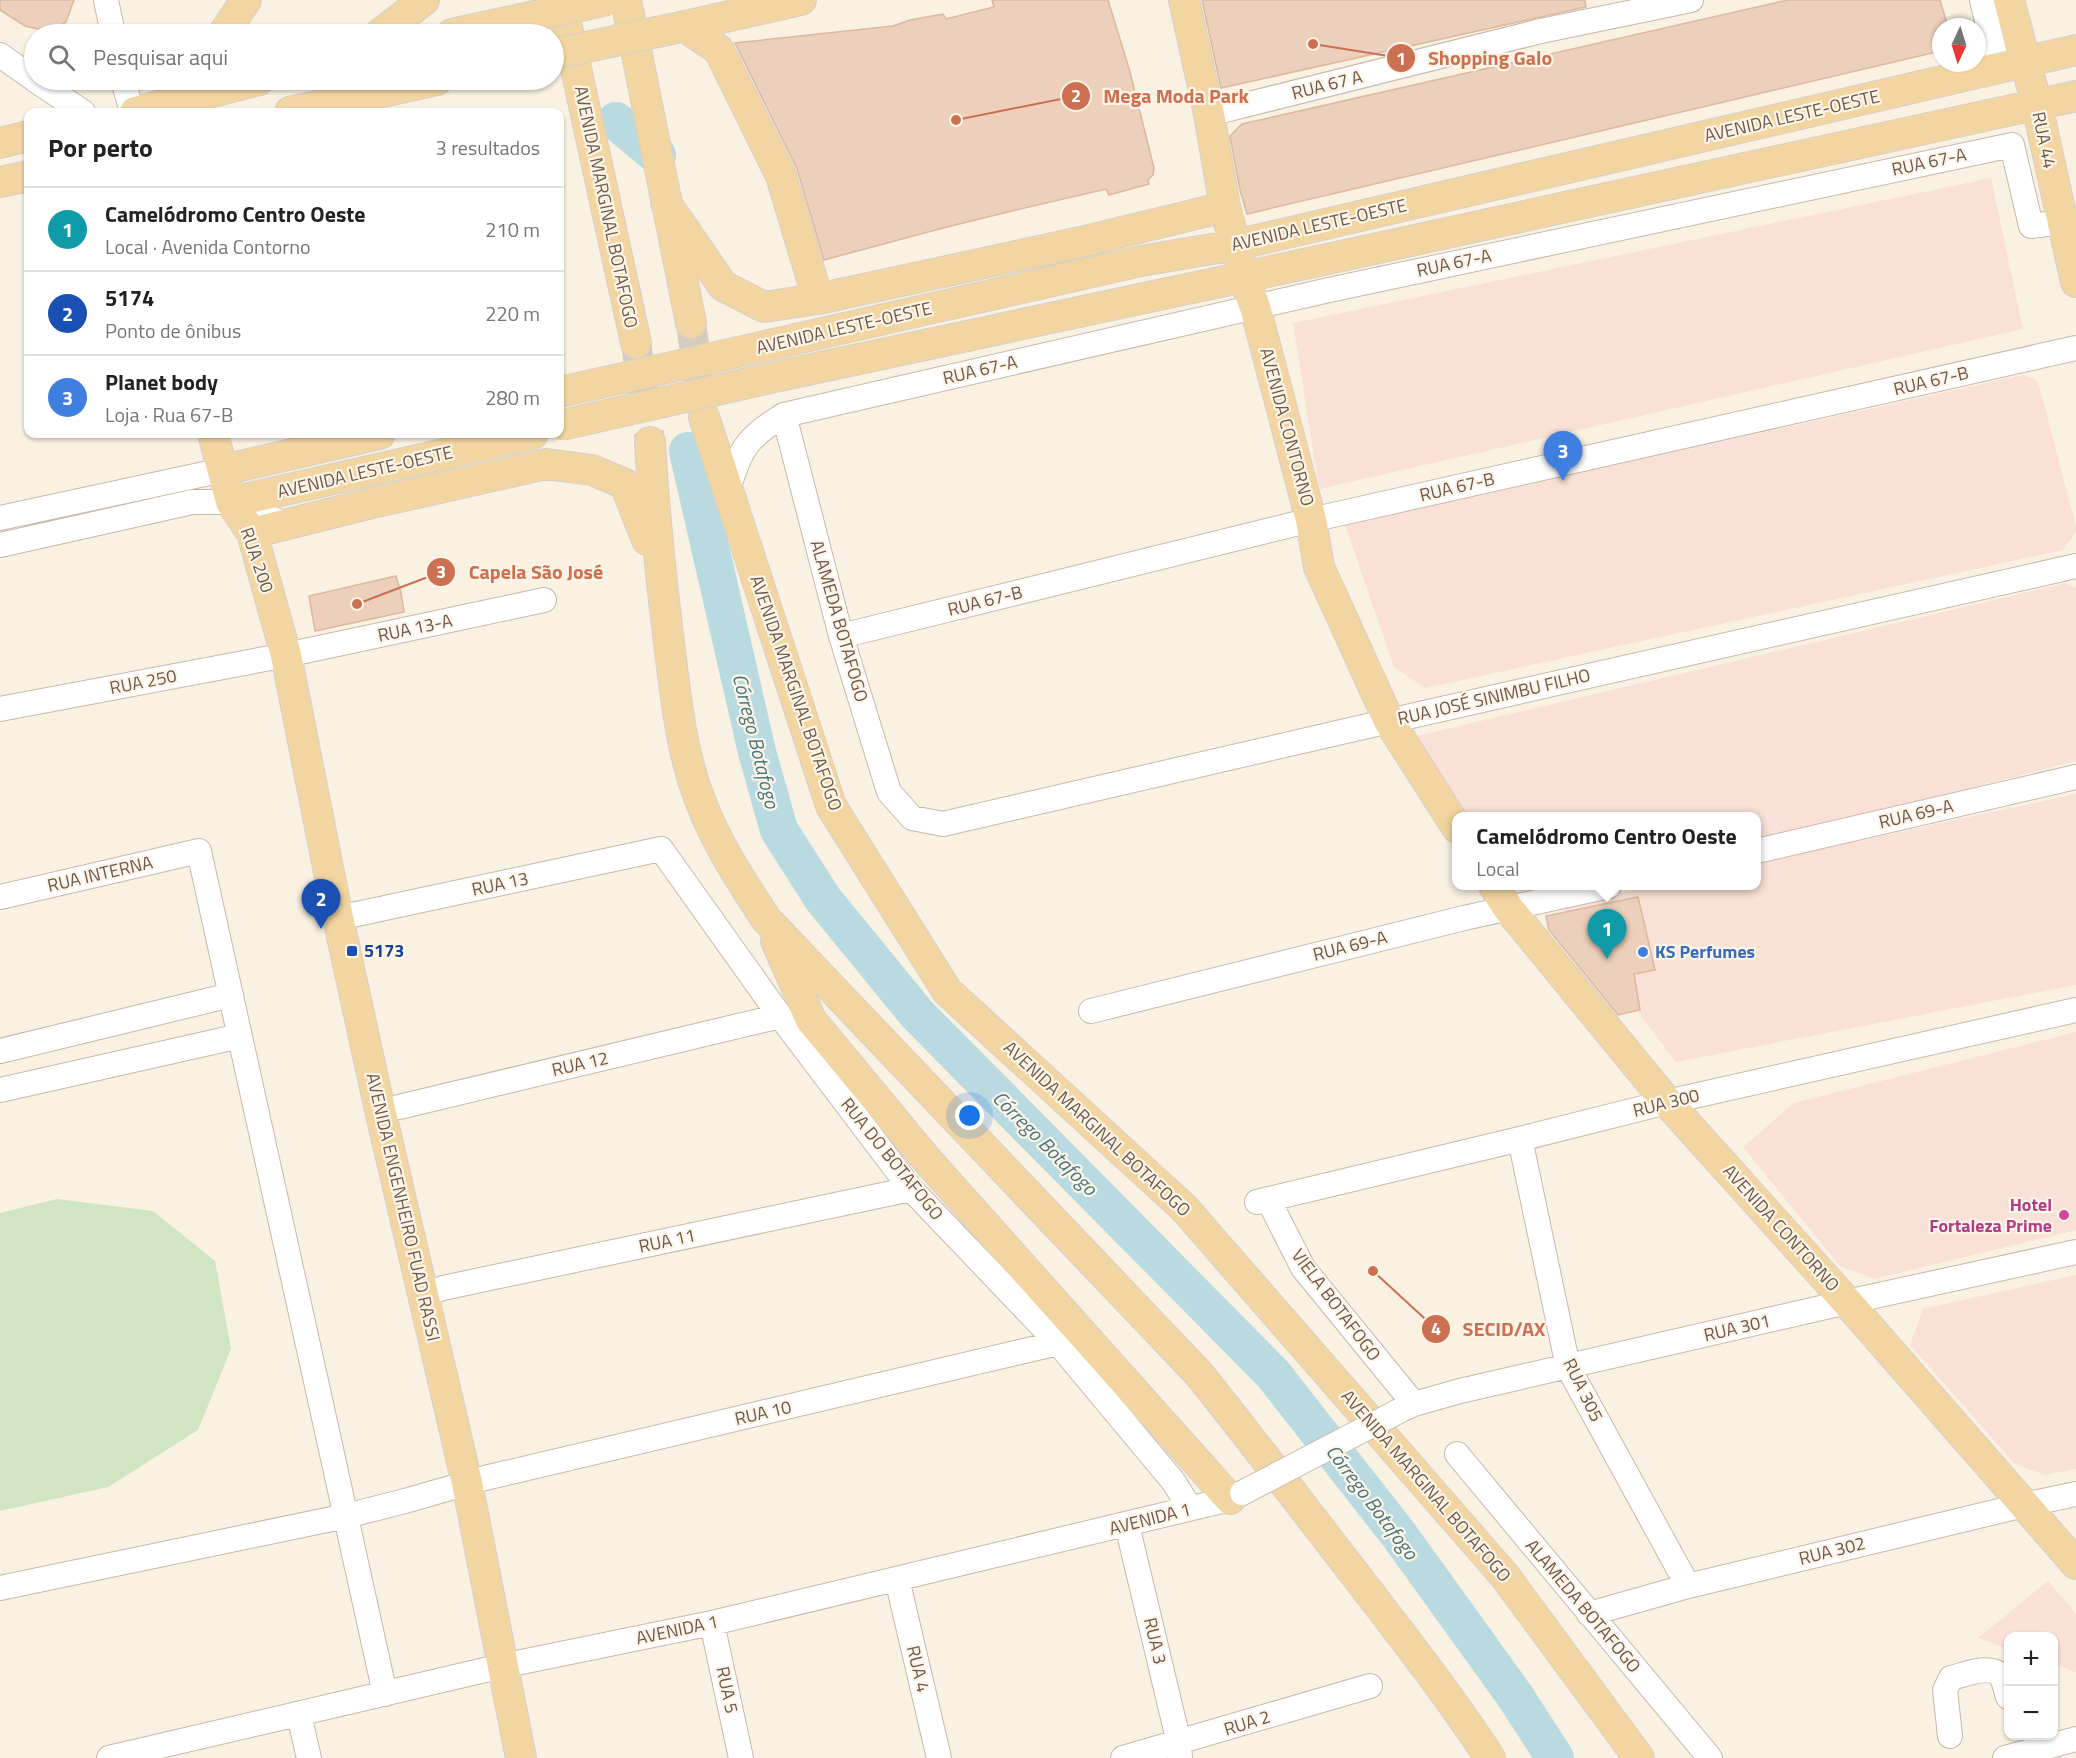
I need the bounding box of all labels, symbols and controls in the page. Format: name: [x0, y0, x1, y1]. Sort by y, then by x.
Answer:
north arrow: [1932, 18, 1986, 72]
search box: [24, 24, 564, 90]
callout: Shopping Galo: [1386, 39, 1564, 77]
text: Pesquisar aqui: [93, 40, 228, 74]
icon: search: [45, 41, 78, 74]
text: Shopping Galo: [1428, 42, 1552, 73]
text: 1: [1396, 45, 1406, 72]
street label: RUA 67 A: [1289, 63, 1365, 106]
callout: Mega Moda Park: [1061, 77, 1260, 115]
text: Mega Moda Park: [1103, 80, 1249, 111]
text: 2: [1071, 82, 1081, 109]
street label: AVENIDA LESTE-OESTE: [1701, 82, 1882, 149]
street label: AVENIDA MARGINAL BOTAFOGO: [568, 83, 645, 331]
street label: RUA 44: [2025, 109, 2064, 171]
text: Por perto: [48, 128, 153, 167]
text: 3 resultados: [436, 132, 540, 163]
street label: RUA 67-A: [1889, 140, 1969, 183]
street label: AVENIDA LESTE-OESTE: [1228, 191, 1409, 258]
text: Camelódromo Centro Oeste: [105, 197, 366, 231]
text: 1: [62, 214, 73, 245]
text: 210 m: [485, 214, 540, 245]
text: Local · Avenida Contorno: [105, 231, 310, 262]
street label: RUA 67-A: [1414, 241, 1494, 284]
text: 5174: [105, 281, 154, 315]
street label: AVENIDA LESTE-OESTE: [753, 294, 934, 361]
text: 2: [62, 298, 73, 329]
text: 220 m: [485, 298, 540, 329]
text: Ponto de ônibus: [105, 315, 241, 346]
street label: AVENIDA CONTORNO: [1253, 345, 1322, 509]
street label: RUA 67-A: [940, 348, 1020, 391]
street label: RUA 67-B: [1891, 359, 1971, 402]
text: Planet body: [105, 365, 218, 399]
text: 3: [62, 382, 73, 413]
text: 280 m: [485, 382, 540, 413]
text: Loja · Rua 67-B: [105, 399, 233, 430]
pin: 3: [1544, 432, 1582, 481]
street label: AVENIDA LESTE-OESTE: [274, 438, 455, 505]
street label: RUA 67-B: [1417, 465, 1497, 508]
street label: RUA 200: [234, 524, 281, 596]
street label: ALAMEDA BOTAFOGO: [803, 537, 876, 705]
callout: Capela São José: [426, 553, 615, 591]
text: Capela São José: [469, 556, 603, 587]
text: 3: [436, 558, 446, 585]
street label: AVENIDA MARGINAL BOTAFOGO: [743, 572, 849, 814]
street label: RUA 67-B: [945, 578, 1025, 623]
street label: RUA 13-A: [375, 606, 455, 649]
street label: RUA JOSÉ SINIMBU FILHO: [1395, 661, 1593, 732]
street label: RUA 250: [107, 662, 179, 701]
water label: Córrego Botafogo: [725, 670, 788, 813]
street label: RUA 69-A: [1876, 792, 1956, 835]
popup: [1452, 812, 1761, 890]
text: Camelódromo Centro Oeste: [1476, 819, 1737, 853]
street label: RUA INTERNA: [45, 848, 155, 899]
text: Local: [1476, 853, 1520, 884]
street label: RUA 13: [469, 864, 531, 903]
pin: 2: [302, 880, 340, 929]
pin: 1: [1588, 910, 1626, 959]
street label: RUA 69-A: [1310, 923, 1390, 968]
place label: 5173: [364, 937, 404, 964]
place label: KS Perfumes: [1655, 938, 1755, 965]
marker: 5173: [345, 944, 359, 958]
marker: KS Perfumes: [1636, 945, 1650, 959]
street label: AVENIDA MARGINAL BOTAFOGO: [998, 1034, 1197, 1223]
street label: RUA 12: [549, 1044, 611, 1083]
street label: AVENIDA ENGENHEIRO FUAD RASSI: [359, 1070, 448, 1344]
street label: RUA 300: [1630, 1081, 1702, 1124]
water label: Córrego Botafogo: [986, 1083, 1106, 1203]
street label: RUA DO BOTAFOGO: [834, 1092, 950, 1226]
your location: [955, 1101, 984, 1130]
street label: AVENIDA CONTORNO: [1717, 1158, 1846, 1297]
place label: Hotel Fortaleza Prime: [1929, 1191, 2052, 1239]
marker: Hotel Fortaleza Prime: [2057, 1208, 2071, 1222]
street label: RUA 11: [636, 1221, 698, 1260]
street label: VIELA BOTAFOGO: [1285, 1243, 1388, 1366]
street label: RUA 301: [1701, 1307, 1773, 1348]
callout: SECID/AX: [1421, 1310, 1558, 1348]
text: SECID/AX: [1463, 1313, 1546, 1344]
text: 4: [1431, 1315, 1441, 1342]
street label: RUA 305: [1557, 1354, 1610, 1426]
street label: AVENIDA MARGINAL BOTAFOGO: [1335, 1383, 1518, 1588]
street label: RUA 10: [732, 1393, 794, 1432]
water label: Córrego Botafogo: [1319, 1437, 1427, 1567]
street label: AVENIDA 1: [1106, 1495, 1194, 1542]
street label: RUA 302: [1796, 1529, 1868, 1572]
street label: ALAMEDA BOTAFOGO: [1519, 1533, 1647, 1678]
street label: AVENIDA 1: [633, 1608, 720, 1651]
street label: RUA 3: [1137, 1615, 1174, 1667]
map controls: [2004, 1632, 2058, 1740]
button: +: [2004, 1632, 2058, 1686]
street label: RUA 4: [900, 1643, 937, 1695]
street label: RUA 5: [709, 1664, 746, 1716]
button: −: [2004, 1686, 2058, 1740]
street label: RUA 2: [1220, 1703, 1273, 1742]

